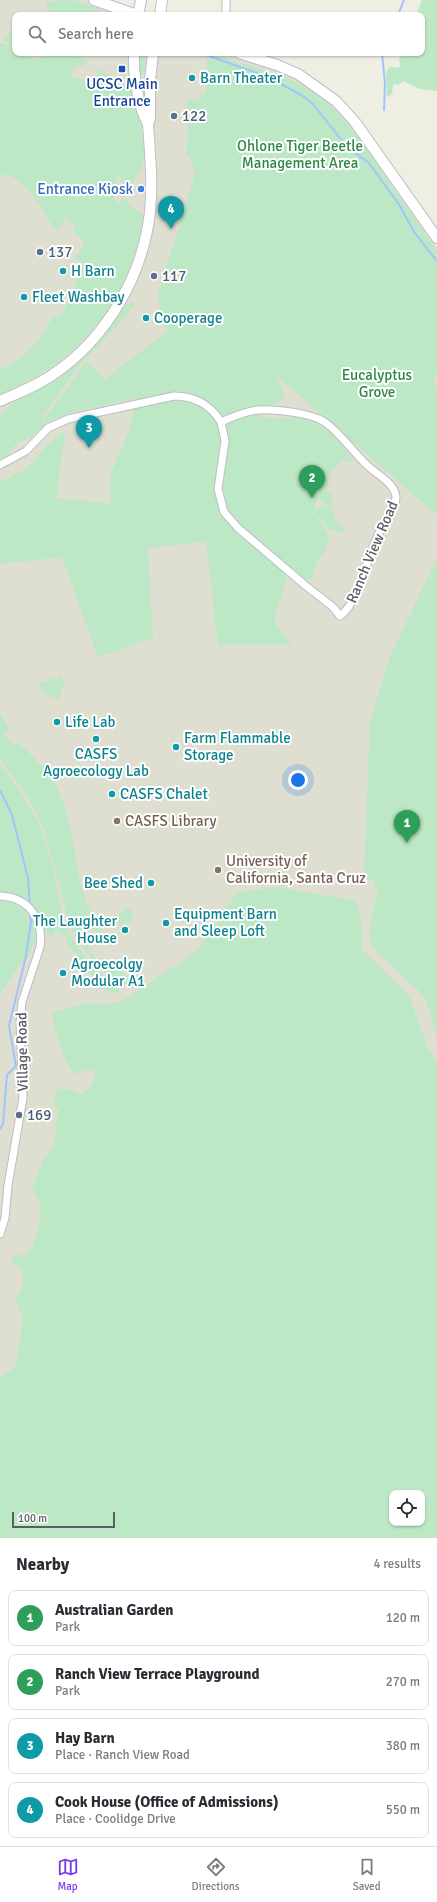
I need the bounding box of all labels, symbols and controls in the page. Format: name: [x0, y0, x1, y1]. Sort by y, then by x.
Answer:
search box: [12, 12, 425, 56]
icon: search: [26, 23, 48, 45]
text: Search here: [58, 25, 134, 43]
marker: UCSC Main Entrance: [117, 64, 127, 74]
place label: Barn Theater: [200, 69, 283, 87]
marker: Barn Theater: [187, 73, 197, 83]
place label: UCSC Main Entrance: [86, 75, 158, 110]
place label: 122: [182, 107, 206, 125]
marker: 122: [169, 111, 179, 121]
park label: Ohlone Tiger Beetle Management Area: [237, 137, 363, 172]
place label: Entrance Kiosk: [37, 180, 133, 198]
marker: Entrance Kiosk: [136, 184, 146, 194]
pin: 4: [158, 196, 184, 229]
place label: 137: [48, 243, 72, 261]
marker: 137: [35, 247, 45, 257]
place label: H Barn: [71, 262, 115, 280]
marker: H Barn: [58, 266, 68, 276]
place label: 117: [162, 267, 186, 285]
marker: 117: [149, 271, 159, 281]
place label: Fleet Washbay: [32, 288, 125, 306]
marker: Fleet Washbay: [19, 292, 29, 302]
place label: Cooperage: [154, 309, 222, 327]
marker: Cooperage: [141, 313, 151, 323]
park label: Eucalyptus Grove: [342, 366, 413, 401]
pin: 3: [76, 415, 102, 448]
pin: 2: [299, 465, 325, 498]
street label: Ranch View Road: [342, 498, 402, 606]
place label: Life Lab: [65, 713, 116, 731]
marker: Life Lab: [52, 717, 62, 727]
place label: Farm Flammable Storage: [184, 729, 291, 764]
marker: CASFS Agroecology Lab: [91, 734, 101, 744]
marker: Farm Flammable Storage: [171, 742, 181, 752]
place label: CASFS Agroecology Lab: [43, 745, 149, 780]
your location: [288, 770, 308, 790]
place label: CASFS Chalet: [120, 785, 208, 803]
marker: CASFS Chalet: [107, 789, 117, 799]
pin: 1: [394, 810, 420, 843]
place label: CASFS Library: [125, 812, 216, 830]
marker: CASFS Library: [112, 816, 122, 826]
place label: University of California, Santa Cruz: [226, 852, 366, 887]
marker: University of California, Santa Cruz: [213, 865, 223, 875]
place label: Bee Shed: [84, 874, 143, 892]
marker: Bee Shed: [146, 878, 156, 888]
place label: Equipment Barn and Sleep Loft: [174, 905, 277, 940]
place label: The Laughter House: [33, 912, 117, 947]
marker: Equipment Barn and Sleep Loft: [161, 918, 171, 928]
marker: The Laughter House: [120, 925, 130, 935]
place label: Agroecolgy Modular A1: [71, 955, 145, 990]
marker: Agroecolgy Modular A1: [58, 968, 68, 978]
street label: Village Road: [12, 1012, 32, 1092]
place label: 169: [27, 1106, 51, 1124]
marker: 169: [14, 1110, 24, 1120]
map controls: [389, 1490, 425, 1526]
button: locate: [389, 1490, 425, 1526]
scale bar: [12, 1510, 115, 1529]
text: 100 m: [18, 1512, 47, 1525]
text: Nearby: [16, 1554, 69, 1575]
text: 4 results: [373, 1556, 421, 1572]
text: Australian Garden: [55, 1601, 174, 1619]
text: 1: [26, 1610, 34, 1626]
text: 120 m: [386, 1610, 420, 1626]
text: Park: [55, 1619, 80, 1635]
text: Ranch View Terrace Playground: [55, 1665, 260, 1683]
text: 2: [26, 1674, 34, 1690]
text: 270 m: [386, 1674, 420, 1690]
text: Park: [55, 1683, 80, 1699]
text: Hay Barn: [55, 1729, 115, 1747]
text: 3: [26, 1738, 34, 1754]
text: 380 m: [386, 1738, 420, 1754]
text: Place · Ranch View Road: [55, 1747, 190, 1763]
text: Cook House (Office of Admissions): [55, 1793, 279, 1811]
text: 4: [26, 1802, 34, 1818]
text: 550 m: [386, 1802, 420, 1818]
text: Place · Coolidge Drive: [55, 1811, 176, 1827]
tab: Map: [57, 1856, 79, 1893]
tab: Directions: [192, 1856, 240, 1893]
tab: Saved: [353, 1856, 380, 1893]

